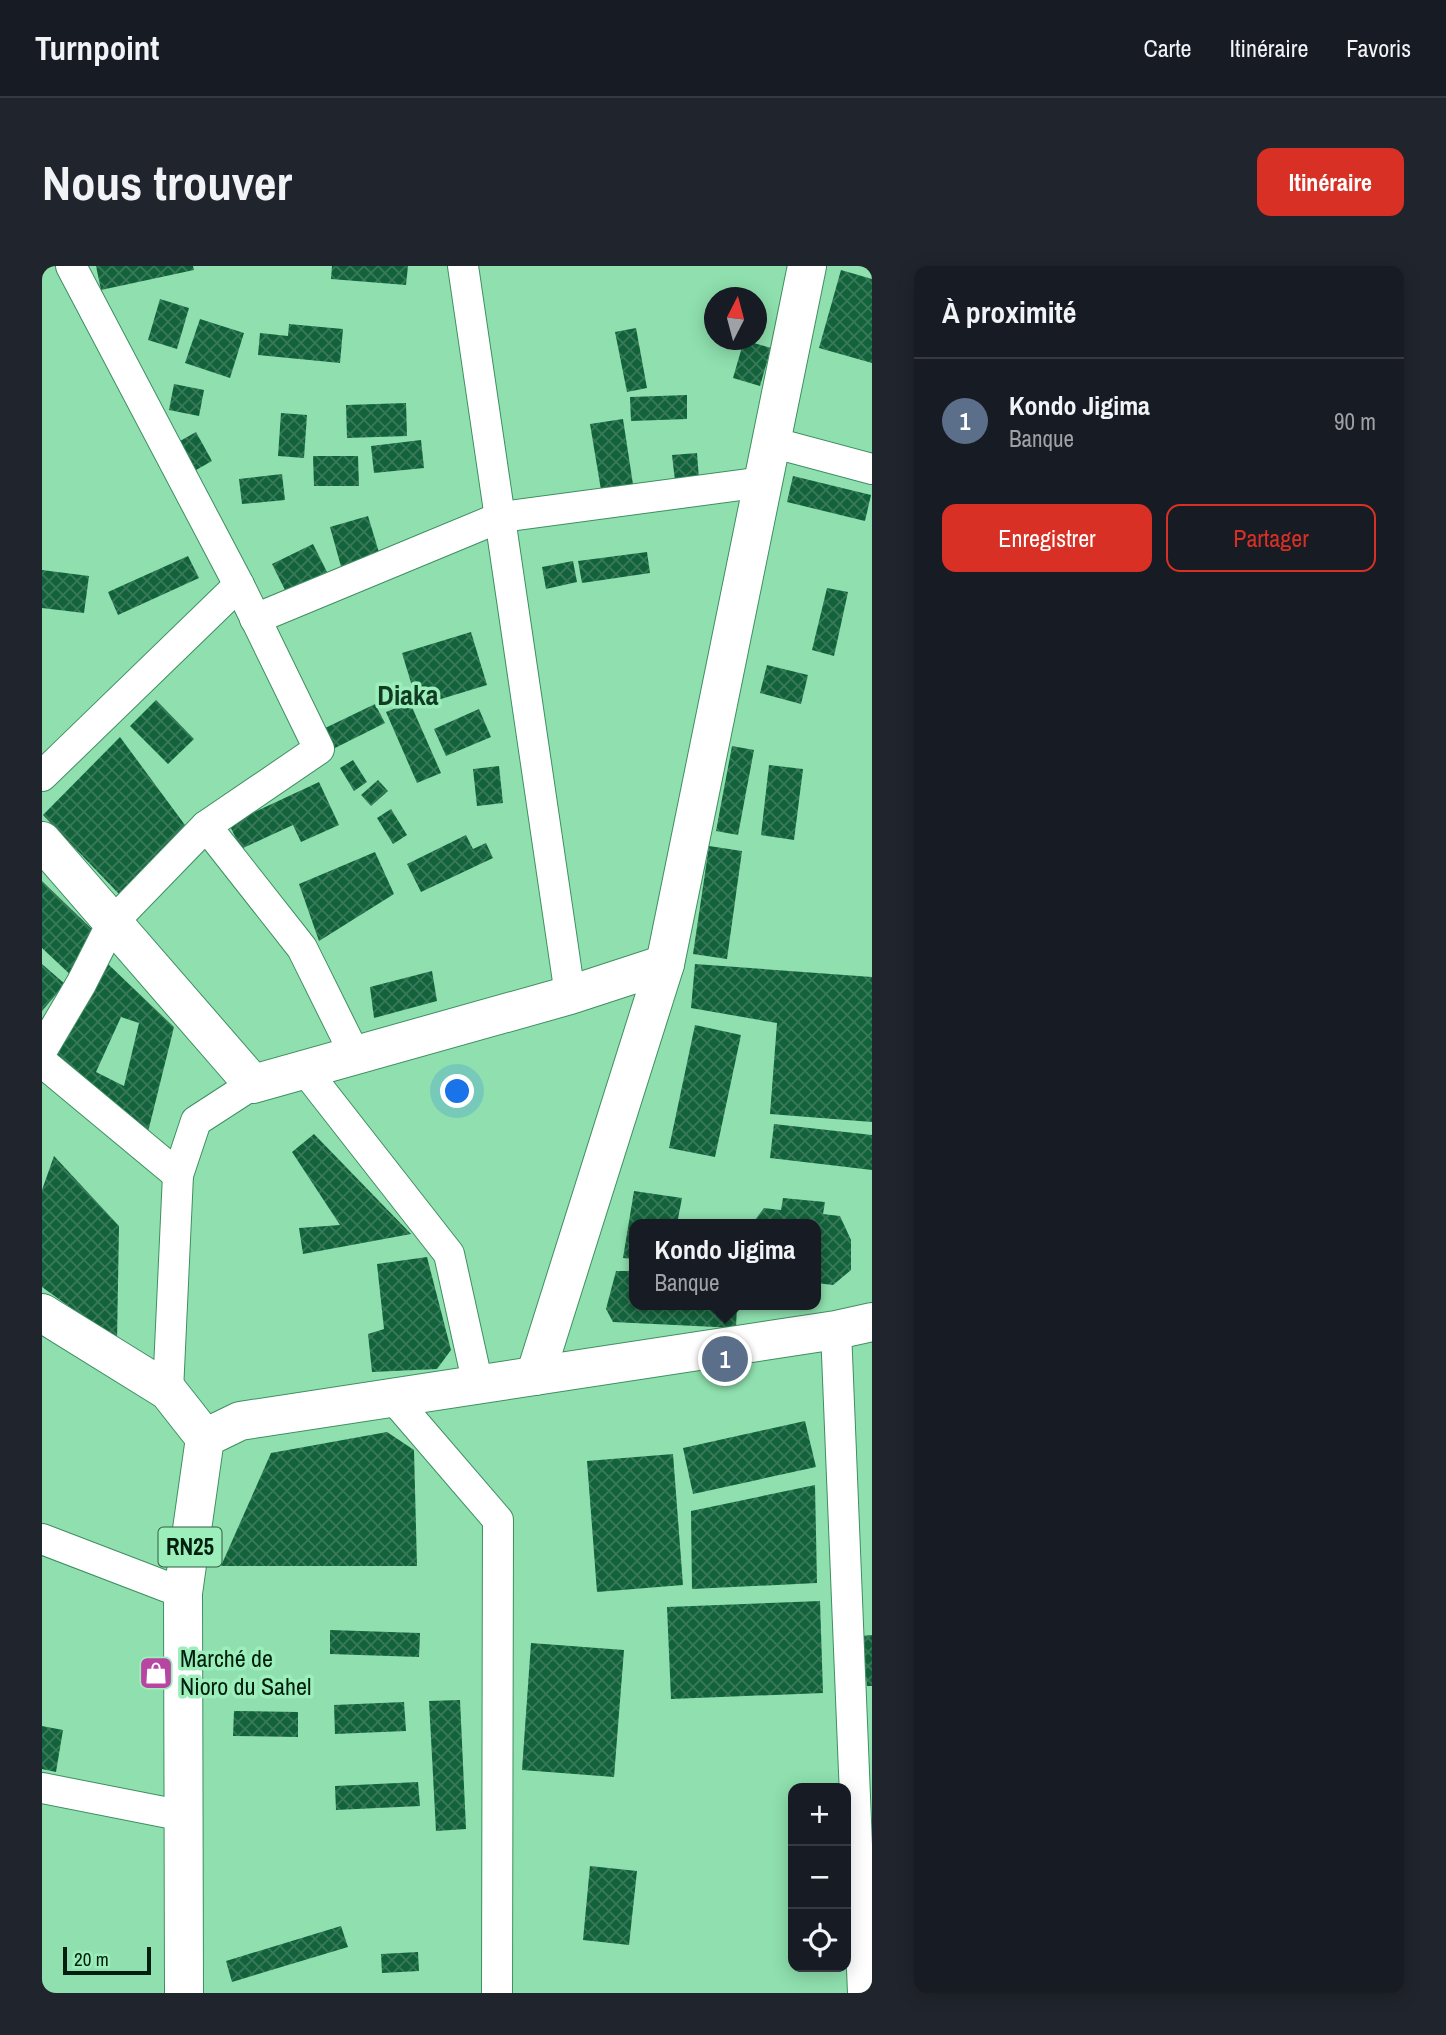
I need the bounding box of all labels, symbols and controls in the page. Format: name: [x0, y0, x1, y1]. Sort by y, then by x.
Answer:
text: Turnpoint: [35, 26, 159, 70]
text: Carte: [1143, 32, 1192, 64]
text: Itinéraire: [1230, 32, 1308, 64]
text: Favoris: [1346, 32, 1411, 64]
button: Itinéraire: [1257, 148, 1404, 216]
text: Nous trouver: [42, 149, 292, 215]
north arrow: [704, 287, 767, 350]
text: À proximité: [942, 292, 1076, 332]
text: Kondo Jigima: [1009, 388, 1150, 423]
text: 1: [960, 406, 970, 437]
text: 90 m: [1334, 406, 1376, 437]
text: Banque: [1009, 423, 1074, 454]
button: Enregistrer: [942, 504, 1152, 572]
button: Partager: [1166, 504, 1376, 572]
district label: Diaka: [377, 676, 439, 714]
your location: [440, 1074, 474, 1108]
popup: [629, 1219, 821, 1310]
text: Kondo Jigima: [655, 1232, 795, 1267]
text: Banque: [655, 1267, 720, 1298]
pin: 1: [702, 1333, 748, 1385]
road number: RN25: [158, 1528, 222, 1566]
place label: Marché de Nioro du Sahel: [180, 1642, 311, 1702]
shop icon: Marché de Nioro du Sahel: [137, 1654, 175, 1692]
map controls: [788, 1783, 851, 1972]
button: +: [788, 1783, 851, 1846]
button: −: [788, 1846, 851, 1909]
button: locate: [788, 1909, 851, 1972]
scale bar: [63, 1944, 150, 1976]
text: 20 m: [74, 1946, 109, 1972]

